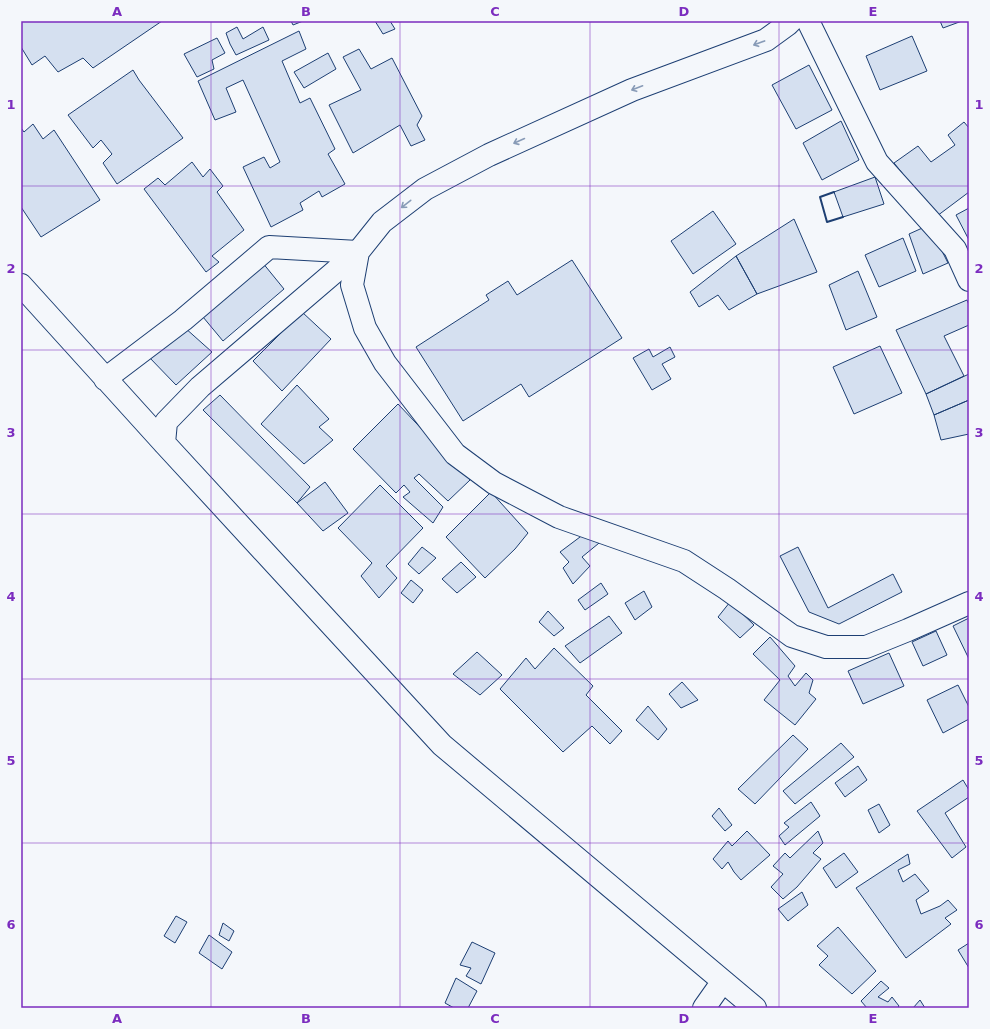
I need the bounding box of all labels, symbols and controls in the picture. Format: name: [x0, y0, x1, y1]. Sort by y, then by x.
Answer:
text: A: [112, 4, 122, 19]
text: B: [301, 4, 311, 19]
text: C: [490, 4, 500, 19]
text: D: [679, 4, 690, 19]
text: E: [869, 4, 877, 19]
one-way arrow: [754, 39, 766, 47]
one-way arrow: [632, 84, 644, 92]
text: 1: [6, 97, 16, 112]
text: 1: [974, 97, 984, 112]
one-way arrow: [513, 138, 525, 145]
one-way arrow: [400, 200, 411, 209]
text: 2: [6, 261, 16, 276]
text: 2: [974, 261, 984, 276]
text: 3: [6, 425, 16, 440]
text: 3: [974, 425, 984, 440]
text: 4: [6, 589, 16, 604]
text: 4: [974, 589, 984, 604]
text: 5: [6, 753, 16, 768]
text: 5: [974, 753, 984, 768]
text: 6: [6, 917, 16, 932]
text: 6: [974, 917, 984, 932]
text: A: [112, 1011, 122, 1026]
text: B: [301, 1011, 311, 1026]
text: C: [490, 1011, 500, 1026]
text: D: [679, 1011, 690, 1026]
text: E: [869, 1011, 877, 1026]

